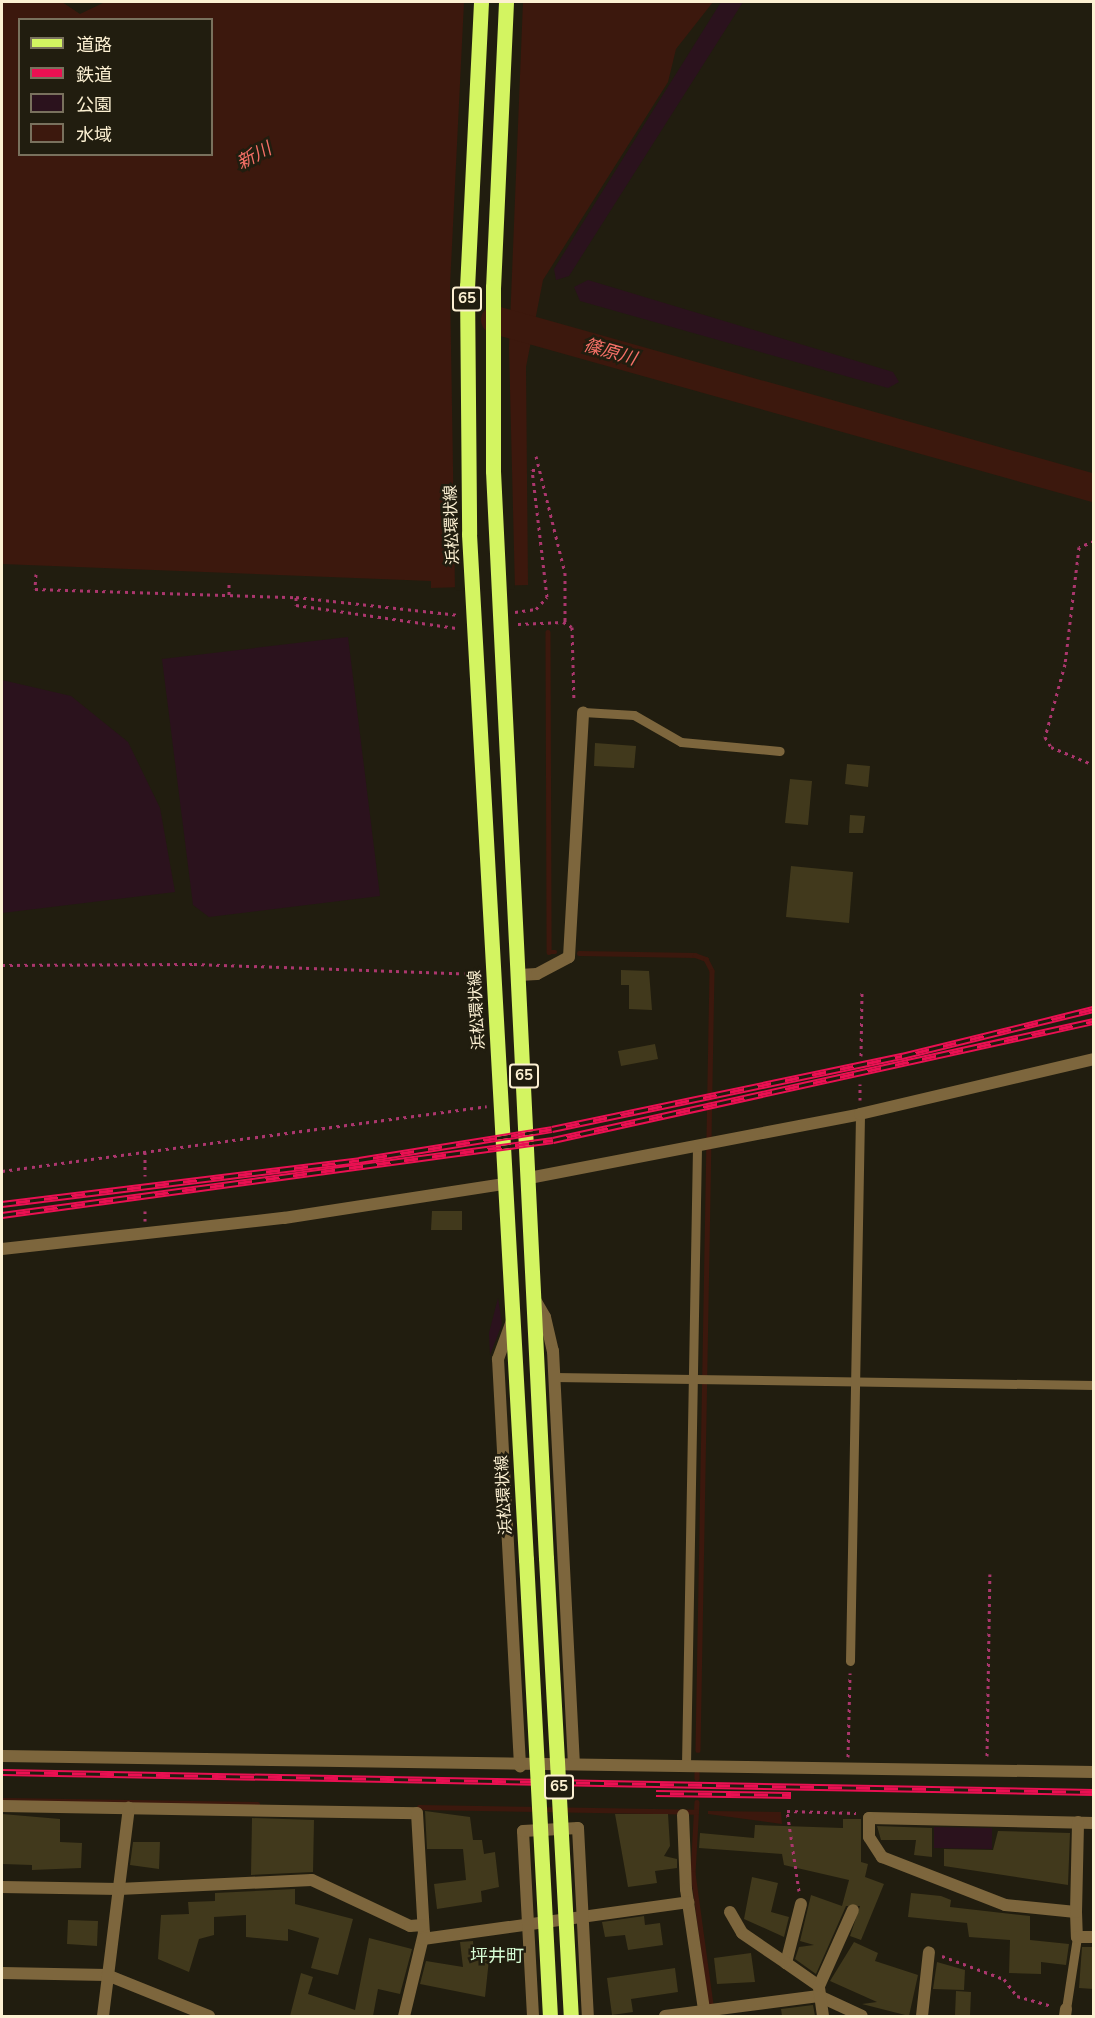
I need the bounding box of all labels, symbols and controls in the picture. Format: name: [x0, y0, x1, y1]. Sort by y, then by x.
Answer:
legend: [18, 18, 213, 156]
text: 道路: [76, 33, 112, 57]
text: 鉄道: [76, 63, 112, 87]
text: 公園: [76, 93, 112, 117]
text: 水域: [76, 123, 112, 147]
water label: 新川: [233, 138, 275, 174]
road number: 65: [452, 287, 482, 311]
water label: 篠原川: [581, 334, 639, 370]
street label: 浜松環状線: [441, 485, 463, 565]
street label: 浜松環状線: [465, 970, 489, 1050]
road number: 65: [509, 1064, 539, 1088]
street label: 浜松環状線: [492, 1455, 516, 1535]
road number: 65: [544, 1775, 574, 1799]
district label: 坪井町: [470, 1945, 524, 1967]

